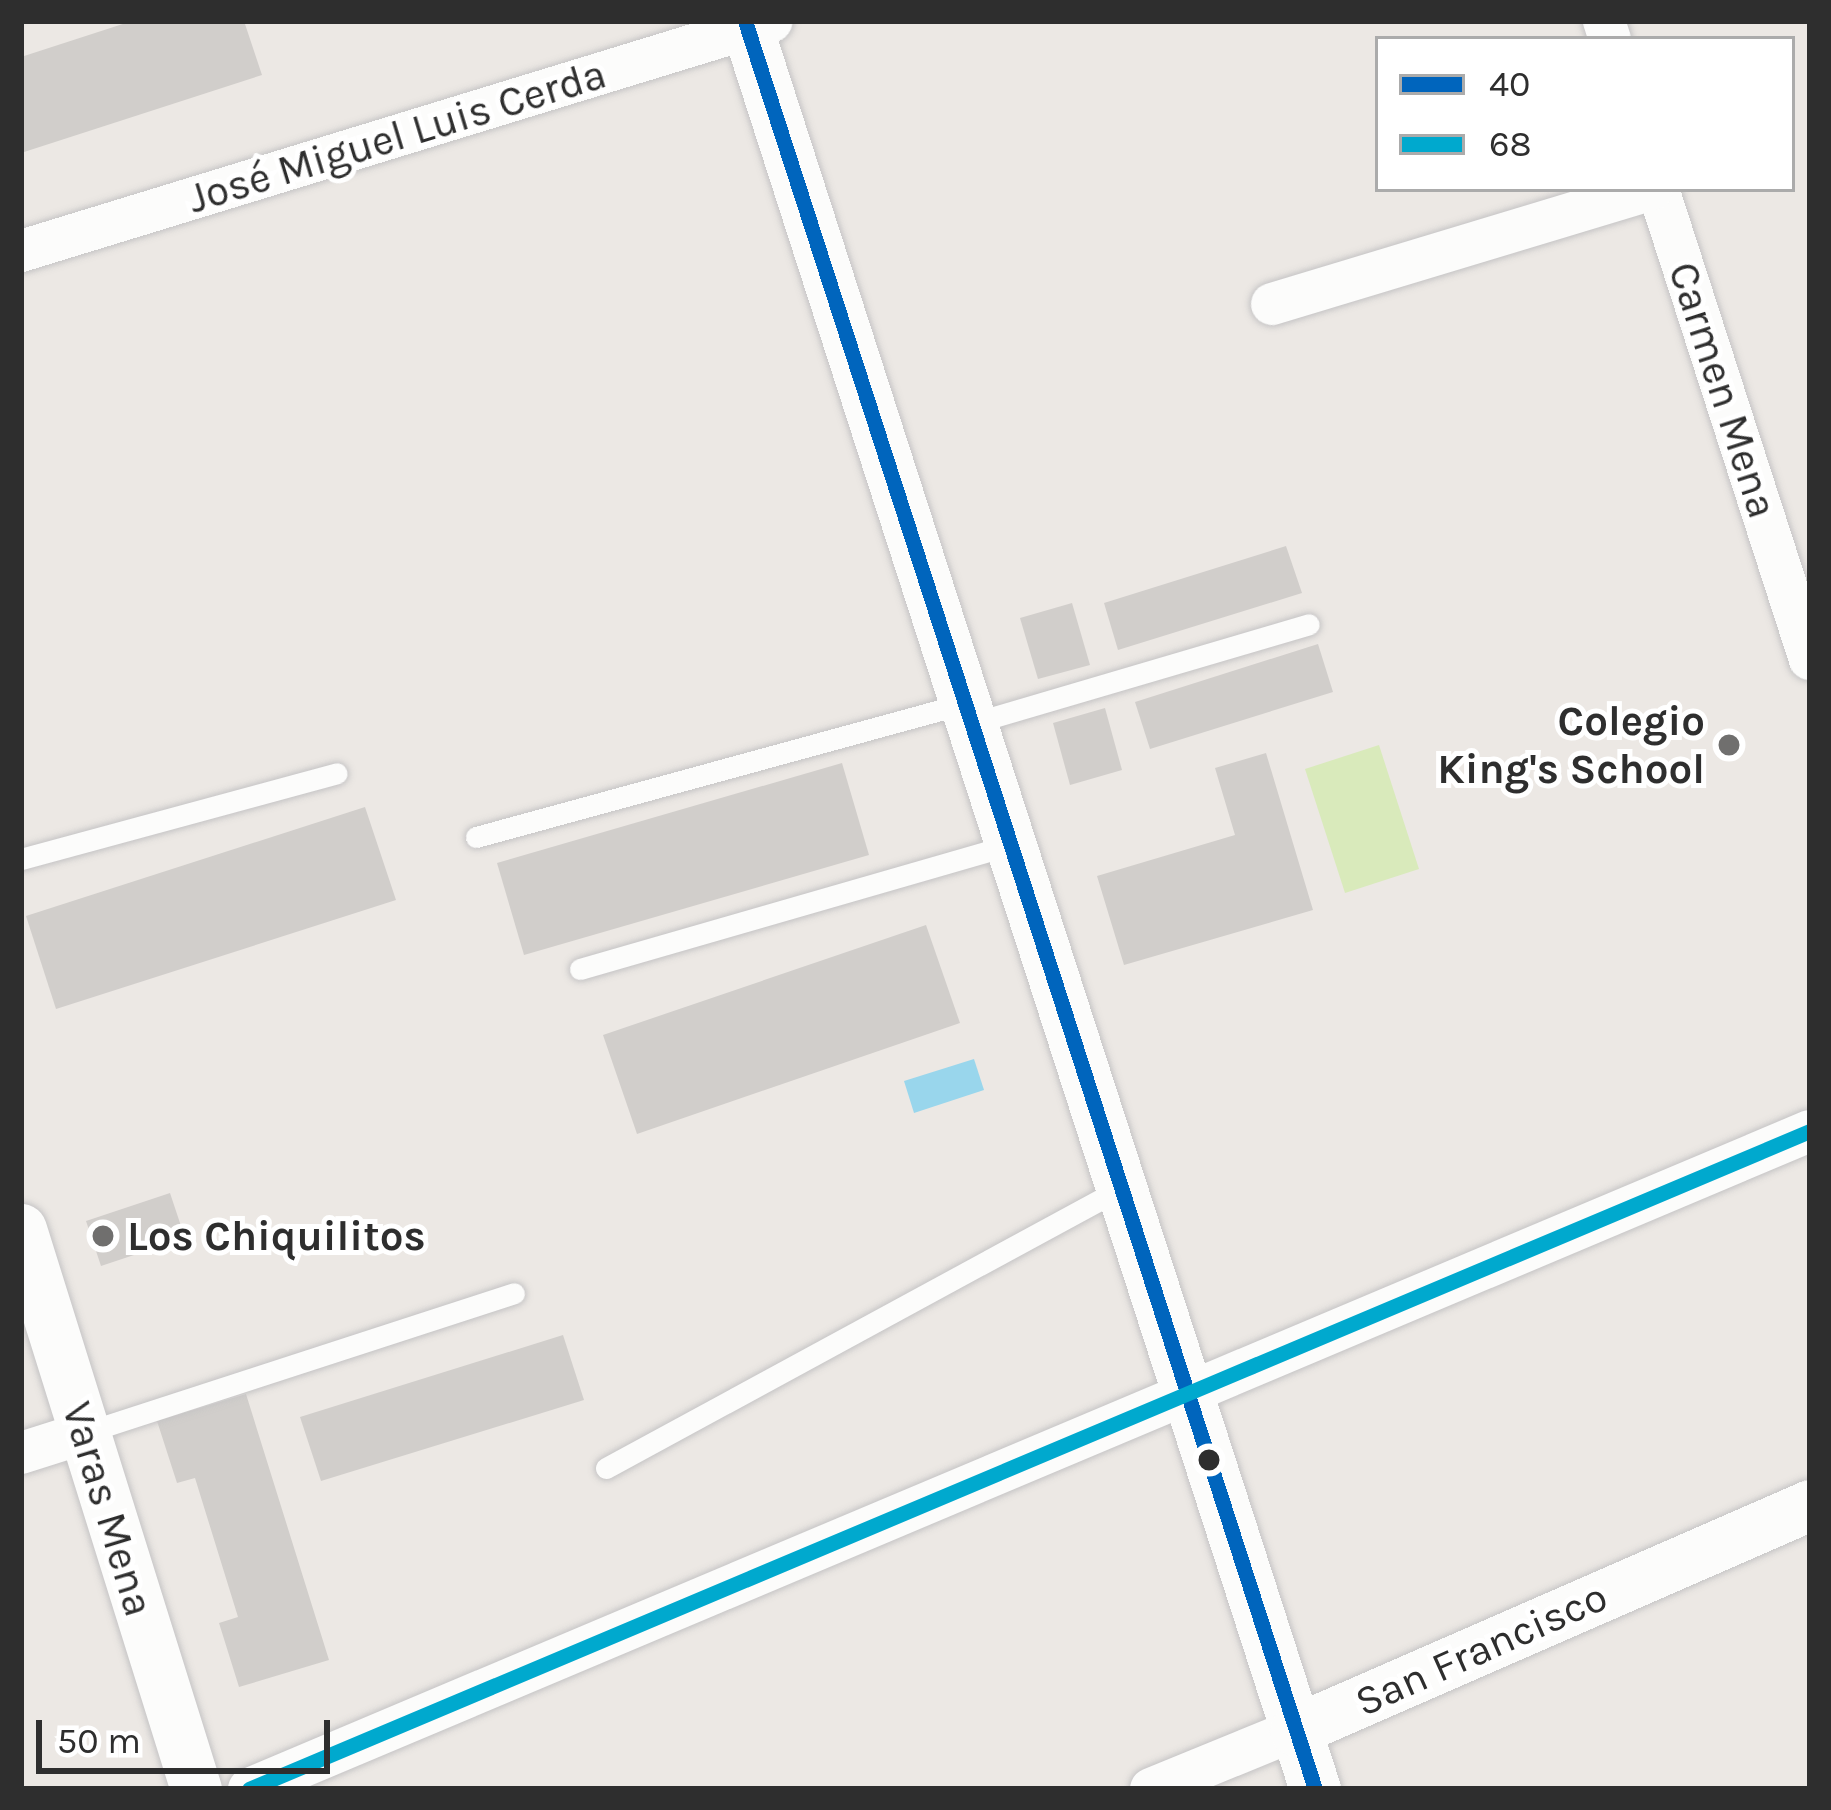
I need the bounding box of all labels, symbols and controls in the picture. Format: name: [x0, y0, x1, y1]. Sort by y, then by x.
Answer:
legend: [1375, 36, 1795, 192]
street label: José Miguel Luis Cerda: [182, 48, 612, 224]
text: 40: [1489, 63, 1530, 105]
text: 68: [1489, 123, 1532, 165]
street label: Carmen Mena: [1658, 256, 1788, 524]
place label: Colegio King's School: [1437, 696, 1705, 795]
marker: Colegio King's School: [1716, 732, 1742, 758]
place label: Los Chiquilitos: [127, 1211, 426, 1261]
marker: Los Chiquilitos: [90, 1223, 116, 1249]
street label: Varas Mena: [52, 1396, 164, 1622]
unlabelled marker: [1198, 1449, 1220, 1471]
street label: San Francisco: [1347, 1571, 1615, 1727]
scale bar: [42, 1696, 336, 1770]
text: 50 m: [57, 1720, 141, 1762]

